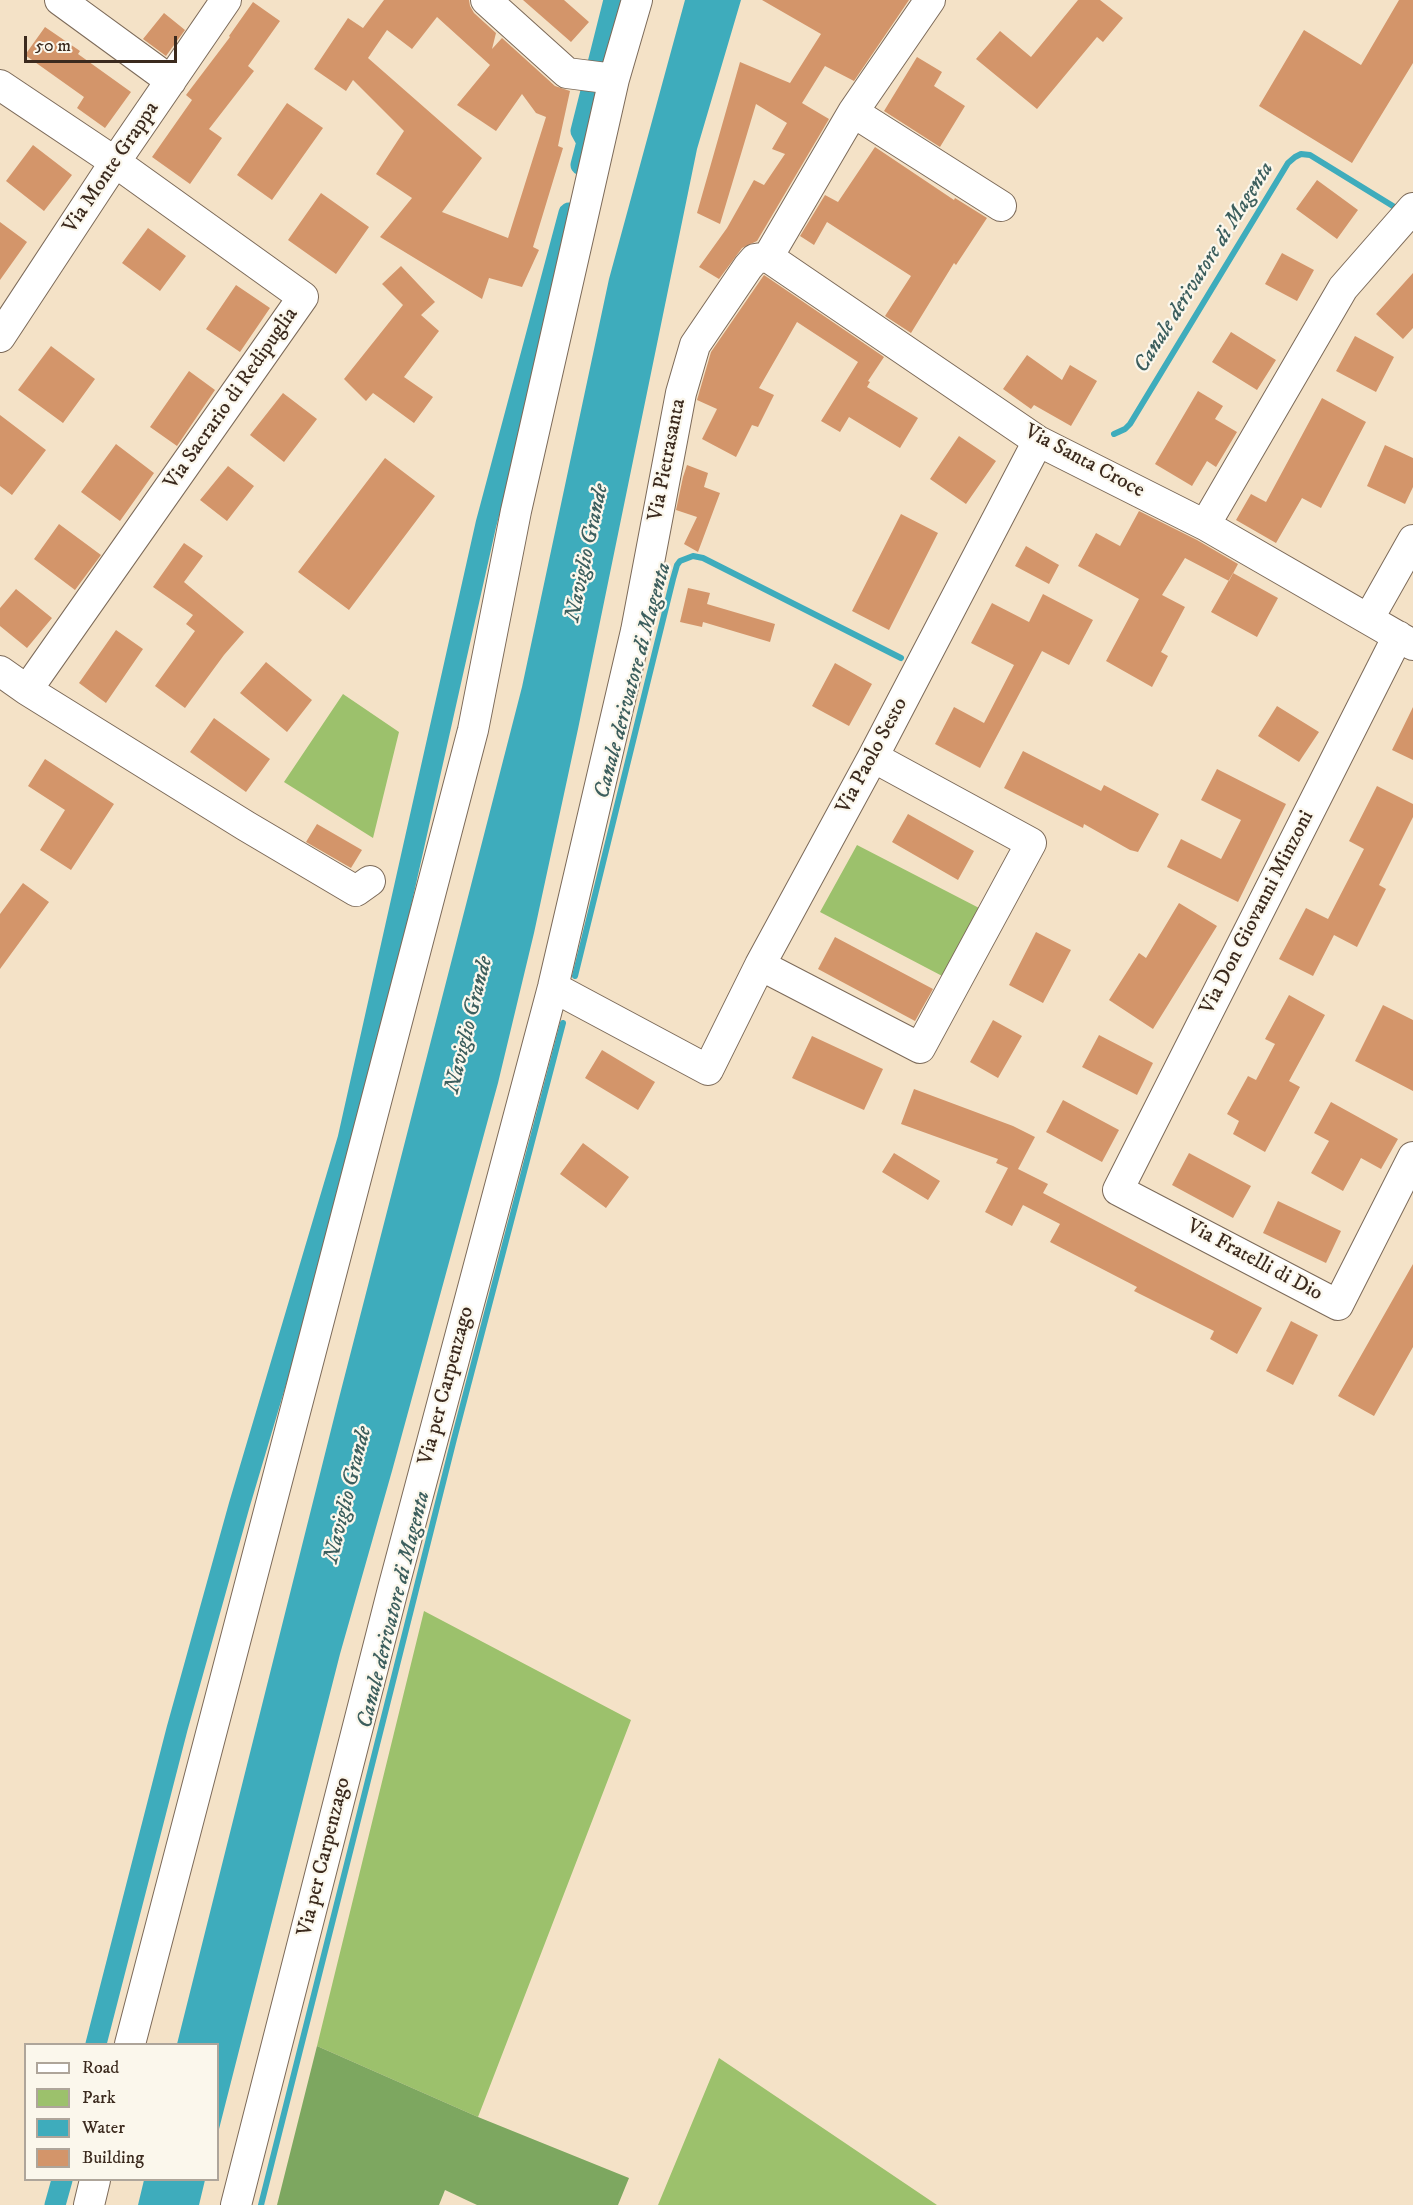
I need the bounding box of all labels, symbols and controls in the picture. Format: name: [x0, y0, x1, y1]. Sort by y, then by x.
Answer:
scale bar: [27, 24, 180, 62]
text: 50 m: [35, 35, 71, 57]
street label: Via Monte Grappa: [59, 97, 165, 239]
water label: Canale derivatore di Magenta: [1129, 158, 1281, 378]
street label: Via Sacrario di Redipuglia: [160, 303, 304, 495]
street label: Via Pietrasanta: [644, 397, 692, 523]
street label: Via Santa Croce: [1020, 420, 1148, 504]
water label: Naviglio Grande: [561, 482, 615, 624]
water label: Canale derivatore di Magenta: [590, 560, 678, 802]
street label: Via Paolo Sesto: [832, 694, 914, 818]
street label: Via Don Giovanni Minzoni: [1196, 807, 1320, 1019]
water label: Naviglio Grande: [440, 954, 500, 1096]
street label: Via Fratelli di Dio: [1182, 1215, 1326, 1307]
street label: Via per Carpenzago: [414, 1304, 480, 1468]
water label: Naviglio Grande: [319, 1424, 379, 1566]
water label: Canale derivatore di Magenta: [353, 1489, 437, 1731]
street label: Via per Carpenzago: [293, 1775, 357, 1939]
legend: [24, 2043, 219, 2181]
text: Road: [82, 2057, 119, 2079]
text: Park: [82, 2087, 116, 2109]
text: Water: [82, 2117, 125, 2139]
text: Building: [82, 2147, 144, 2169]

